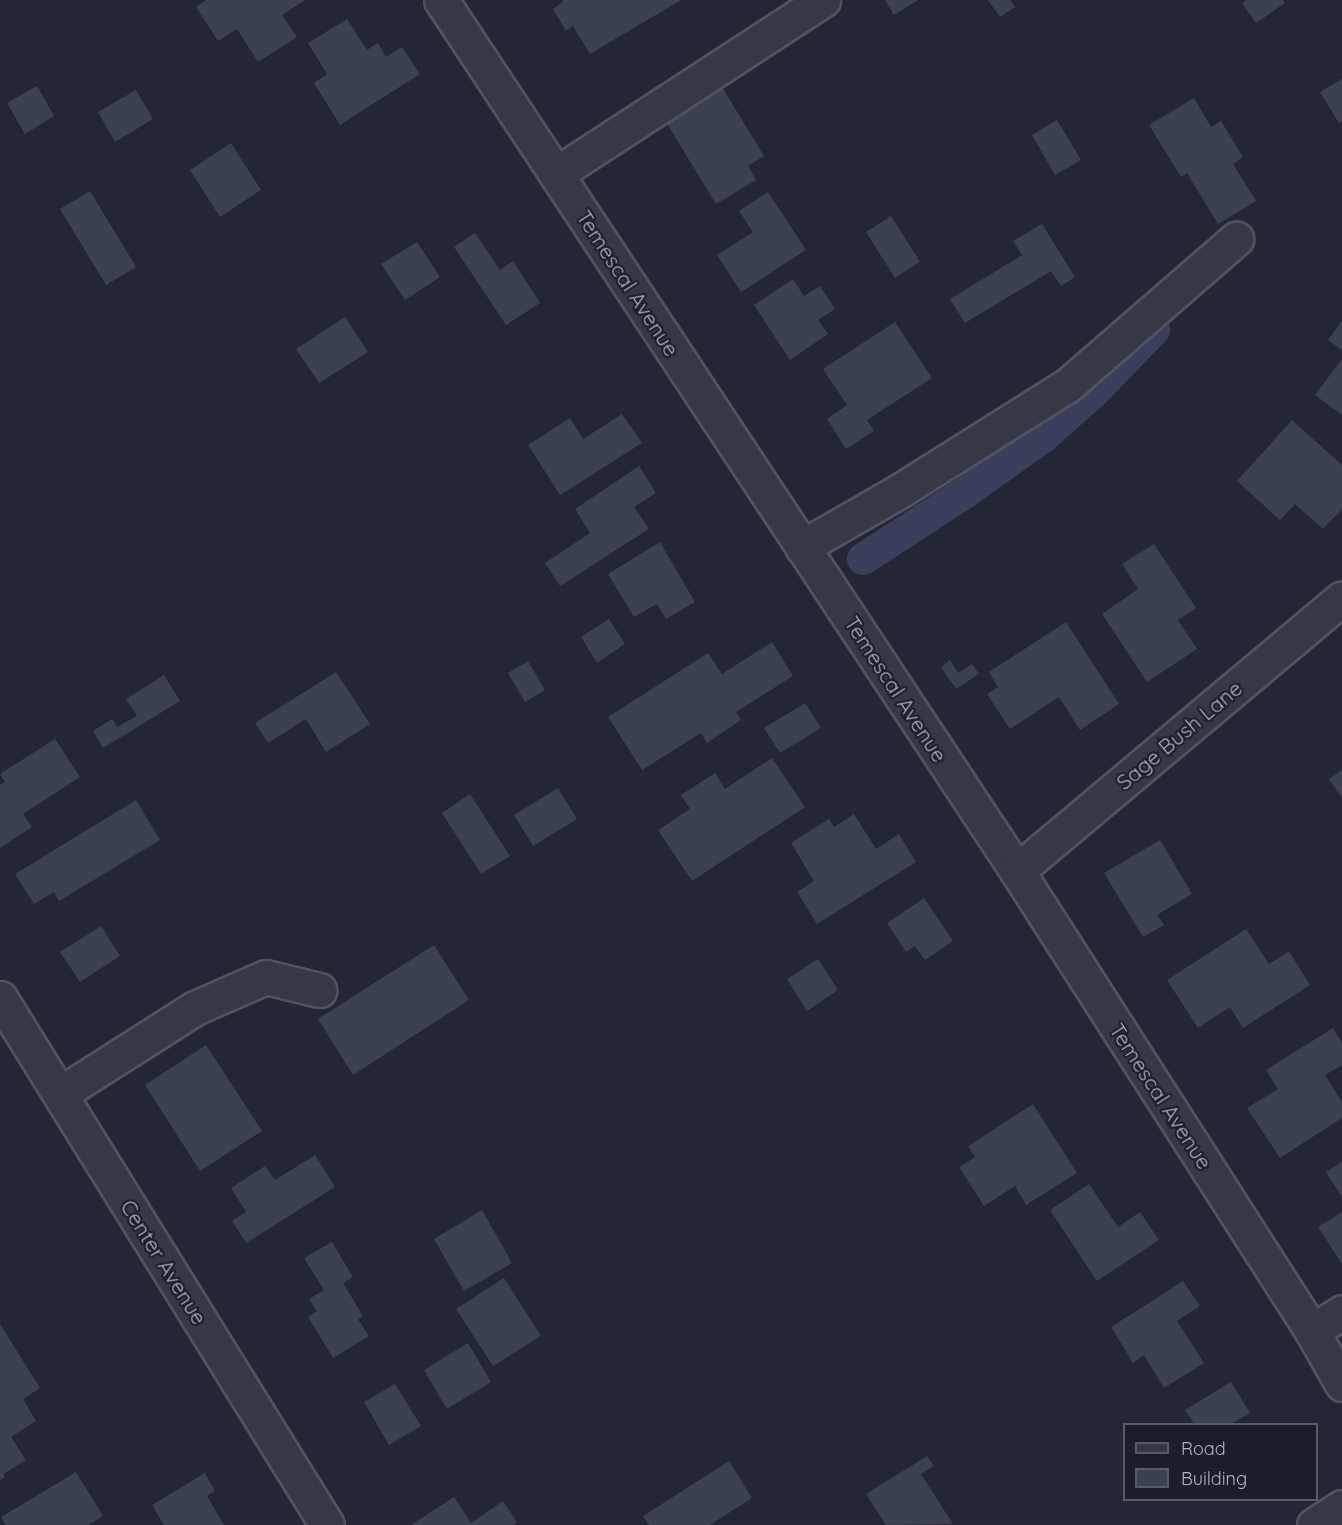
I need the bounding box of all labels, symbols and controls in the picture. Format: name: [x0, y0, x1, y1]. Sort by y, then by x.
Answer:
street label: Temescal Avenue: [571, 205, 685, 361]
street label: Temescal Avenue: [839, 611, 953, 767]
street label: Sage Bush Lane: [1111, 675, 1247, 795]
street label: Temescal Avenue: [1104, 1018, 1218, 1174]
street label: Center Avenue: [116, 1195, 212, 1329]
legend: [1123, 1423, 1318, 1501]
text: Road: [1181, 1437, 1226, 1460]
text: Building: [1181, 1467, 1247, 1490]

